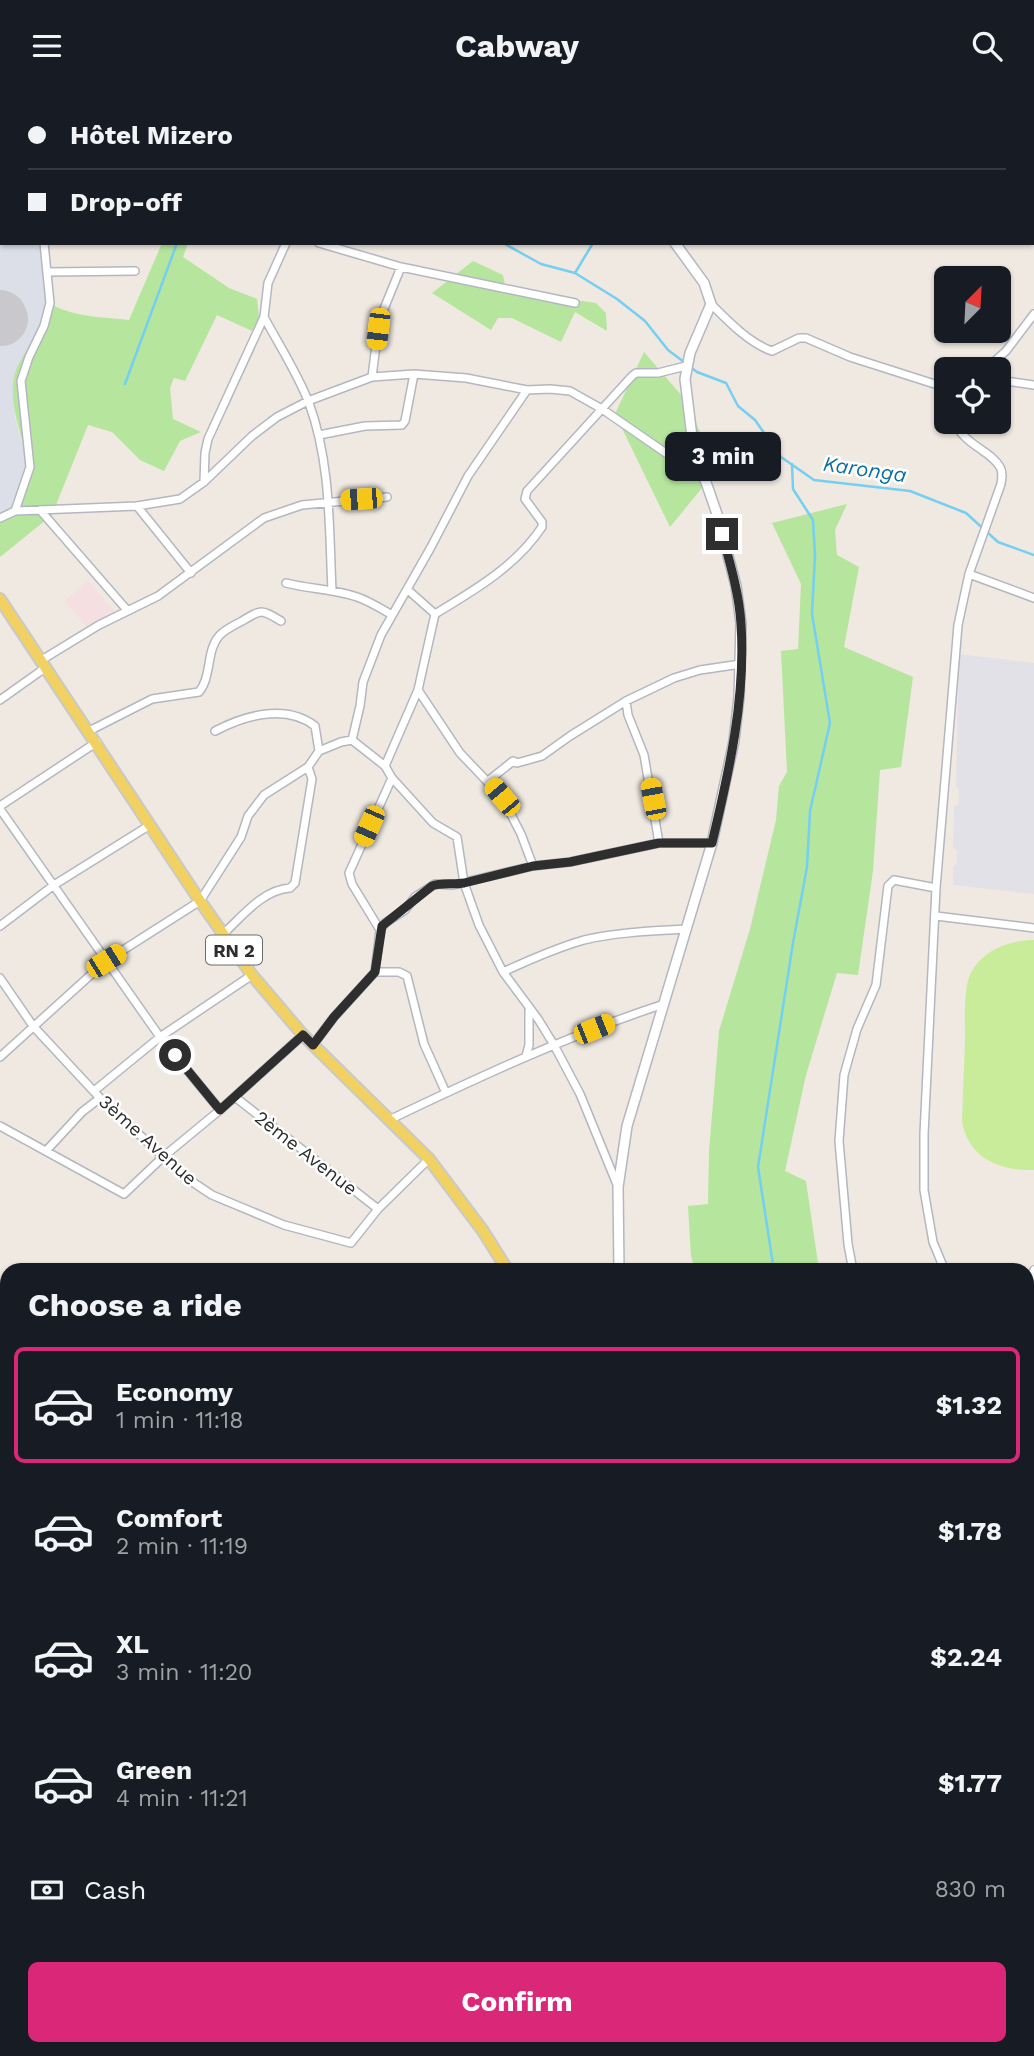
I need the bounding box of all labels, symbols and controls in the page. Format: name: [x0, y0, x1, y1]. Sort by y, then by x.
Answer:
icon: menu: [28, 27, 66, 65]
text: Cabway: [455, 27, 579, 65]
icon: search: [968, 27, 1006, 65]
text: Hôtel Mizero: [70, 120, 233, 150]
text: Drop-off: [70, 187, 182, 217]
north arrow: [934, 266, 1012, 343]
map controls: [934, 266, 1011, 434]
car: [366, 307, 391, 351]
button: locate: [934, 357, 1011, 434]
callout: 3 min: [664, 433, 780, 481]
text: 3 min: [692, 443, 754, 470]
water label: Karonga: [822, 451, 908, 487]
car: [340, 487, 383, 511]
route end: [706, 518, 738, 550]
car: [481, 774, 524, 820]
car: [639, 776, 668, 822]
car: [351, 803, 388, 849]
road number: RN 2: [206, 935, 262, 965]
car: [83, 941, 130, 981]
car: [571, 1011, 618, 1047]
route start: [159, 1039, 191, 1071]
street label: 3ème Avenue: [94, 1090, 202, 1190]
street label: 2ème Avenue: [250, 1106, 362, 1200]
text: Choose a ride: [28, 1286, 242, 1324]
icon: car: [32, 1374, 95, 1437]
text: Economy: [116, 1377, 233, 1407]
text: $1.32: [936, 1390, 1002, 1420]
text: 1 min · 11:18: [116, 1407, 243, 1434]
icon: car: [32, 1500, 95, 1563]
text: Comfort: [116, 1503, 222, 1533]
text: $1.78: [938, 1516, 1002, 1546]
text: 2 min · 11:19: [116, 1533, 248, 1560]
icon: car: [32, 1626, 95, 1689]
text: XL: [116, 1629, 149, 1659]
text: $2.24: [930, 1642, 1002, 1672]
text: 3 min · 11:20: [116, 1659, 252, 1686]
icon: car: [32, 1752, 95, 1815]
text: Green: [116, 1755, 192, 1785]
text: $1.77: [938, 1768, 1002, 1798]
text: 4 min · 11:21: [116, 1785, 248, 1812]
icon: cash: [28, 1871, 66, 1909]
text: Cash: [84, 1875, 146, 1905]
text: 830 m: [935, 1876, 1006, 1903]
button: Confirm: [28, 1962, 1006, 2042]

